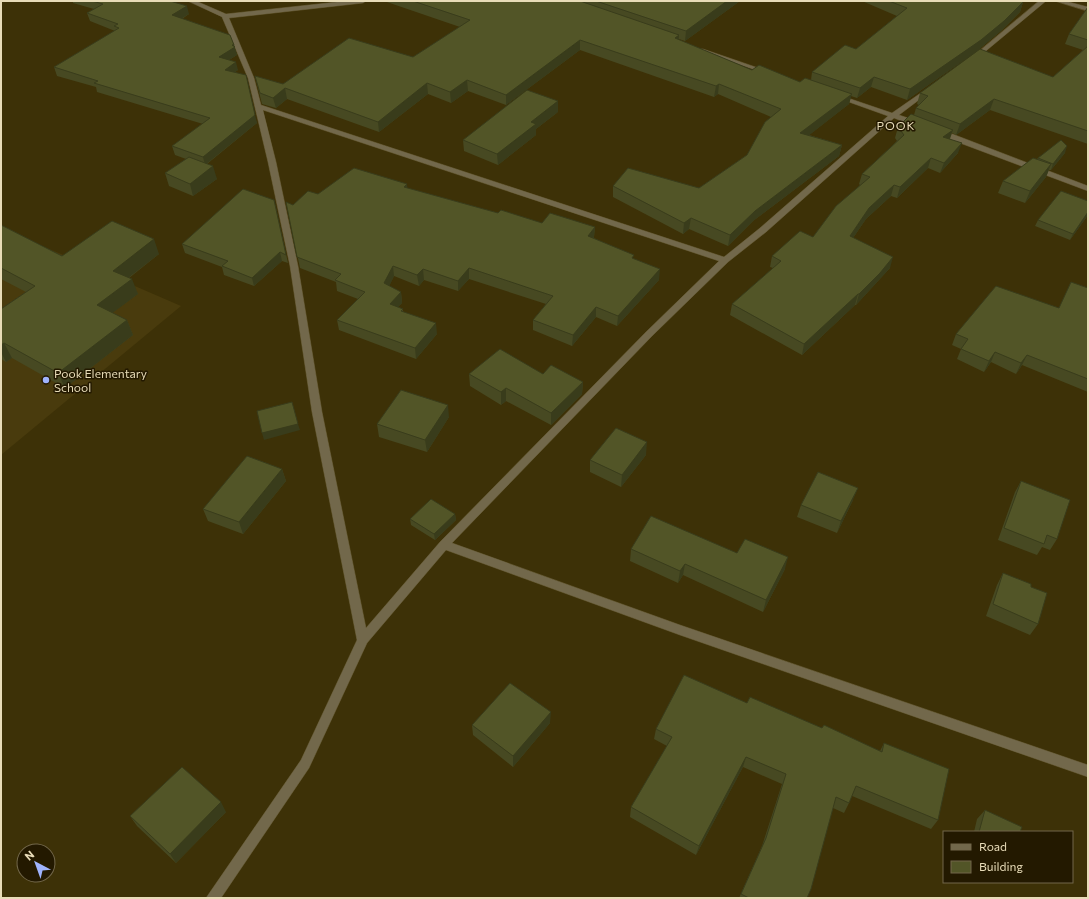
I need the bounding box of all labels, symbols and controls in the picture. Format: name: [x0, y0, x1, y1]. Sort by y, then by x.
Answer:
district label: POOK: [876, 118, 916, 132]
place label: Pook Elementary School: [54, 366, 147, 394]
marker: Pook Elementary School: [41, 375, 51, 385]
legend: [943, 831, 1073, 883]
text: Road: [979, 839, 1007, 853]
north arrow: [16, 843, 56, 883]
text: N: [22, 847, 36, 863]
text: Building: [979, 859, 1023, 873]

